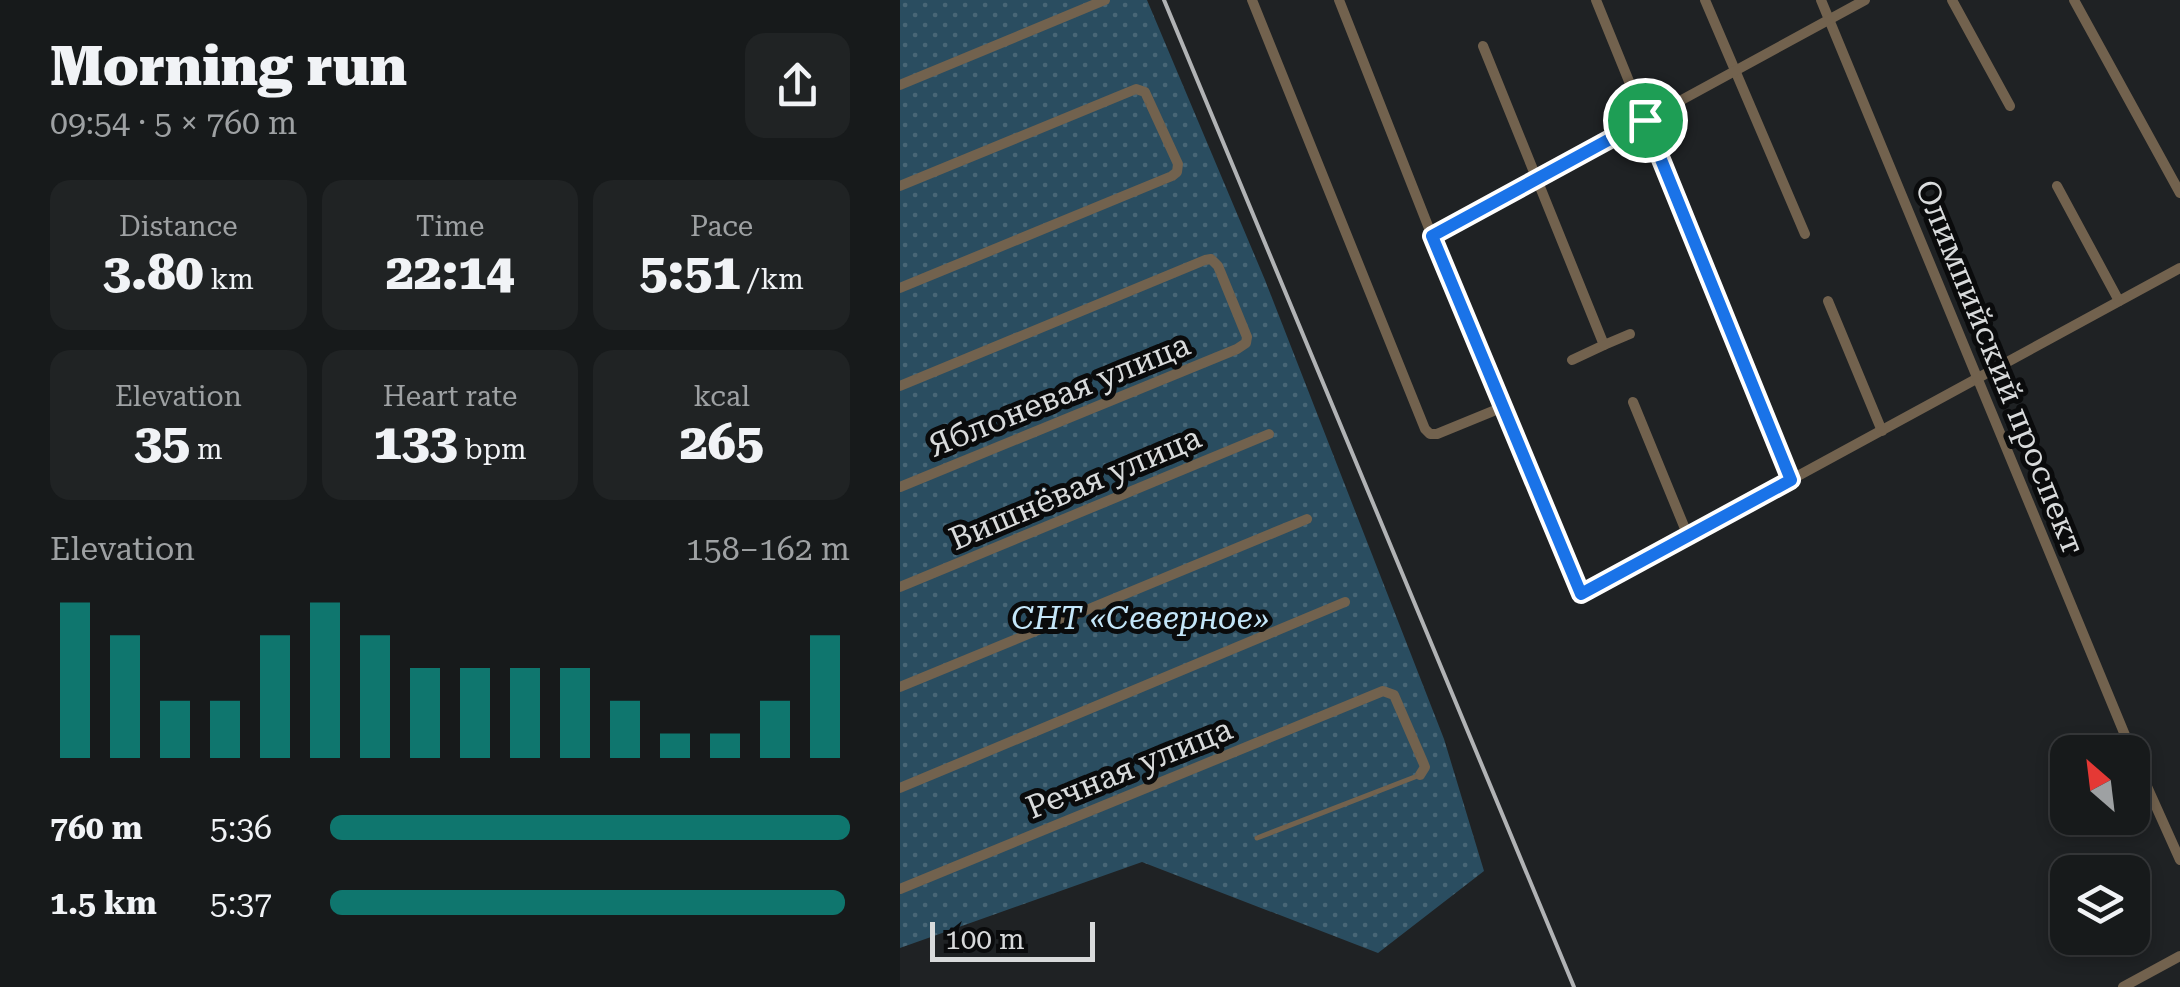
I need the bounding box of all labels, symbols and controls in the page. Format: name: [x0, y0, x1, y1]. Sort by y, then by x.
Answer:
button: share: [745, 33, 850, 138]
text: Morning run: [50, 34, 407, 98]
pin: [1603, 78, 1688, 163]
icon: arrive: [1618, 93, 1673, 148]
text: 09:54 · 5 × 760 m: [50, 104, 297, 142]
street label: Олимпийский проспект: [1907, 174, 2093, 560]
text: Distance: [119, 210, 238, 243]
text: Time: [416, 210, 484, 243]
text: Pace: [690, 210, 753, 243]
text: 3.80: [103, 243, 203, 301]
text: 22:14: [386, 243, 514, 301]
text: 5:51: [640, 243, 740, 301]
text: km: [203, 263, 254, 296]
text: /km: [740, 263, 804, 296]
street label: Яблоневая улица: [923, 325, 1195, 465]
text: Elevation: [115, 380, 242, 413]
text: Heart rate: [383, 380, 517, 413]
text: kcal: [693, 380, 750, 413]
text: 35: [134, 413, 190, 471]
text: 133: [373, 413, 457, 471]
text: 265: [680, 413, 764, 471]
street label: Вишнёвая улица: [943, 418, 1207, 558]
text: m: [190, 433, 223, 466]
text: bpm: [457, 433, 526, 466]
text: Elevation: [50, 530, 195, 568]
text: 158–162 m: [686, 530, 850, 568]
park label: СНТ «Северное»: [1011, 599, 1269, 637]
street label: Речная улица: [1020, 709, 1238, 827]
north arrow: [2050, 735, 2150, 835]
map controls: [2050, 735, 2150, 955]
text: 760 m: [50, 809, 143, 847]
text: 5:36: [210, 809, 272, 847]
button: layers: [2050, 855, 2150, 955]
text: 1.5 km: [50, 884, 157, 922]
text: 5:37: [210, 884, 272, 922]
scale bar: [930, 917, 1095, 962]
text: 100 m: [945, 923, 1025, 956]

